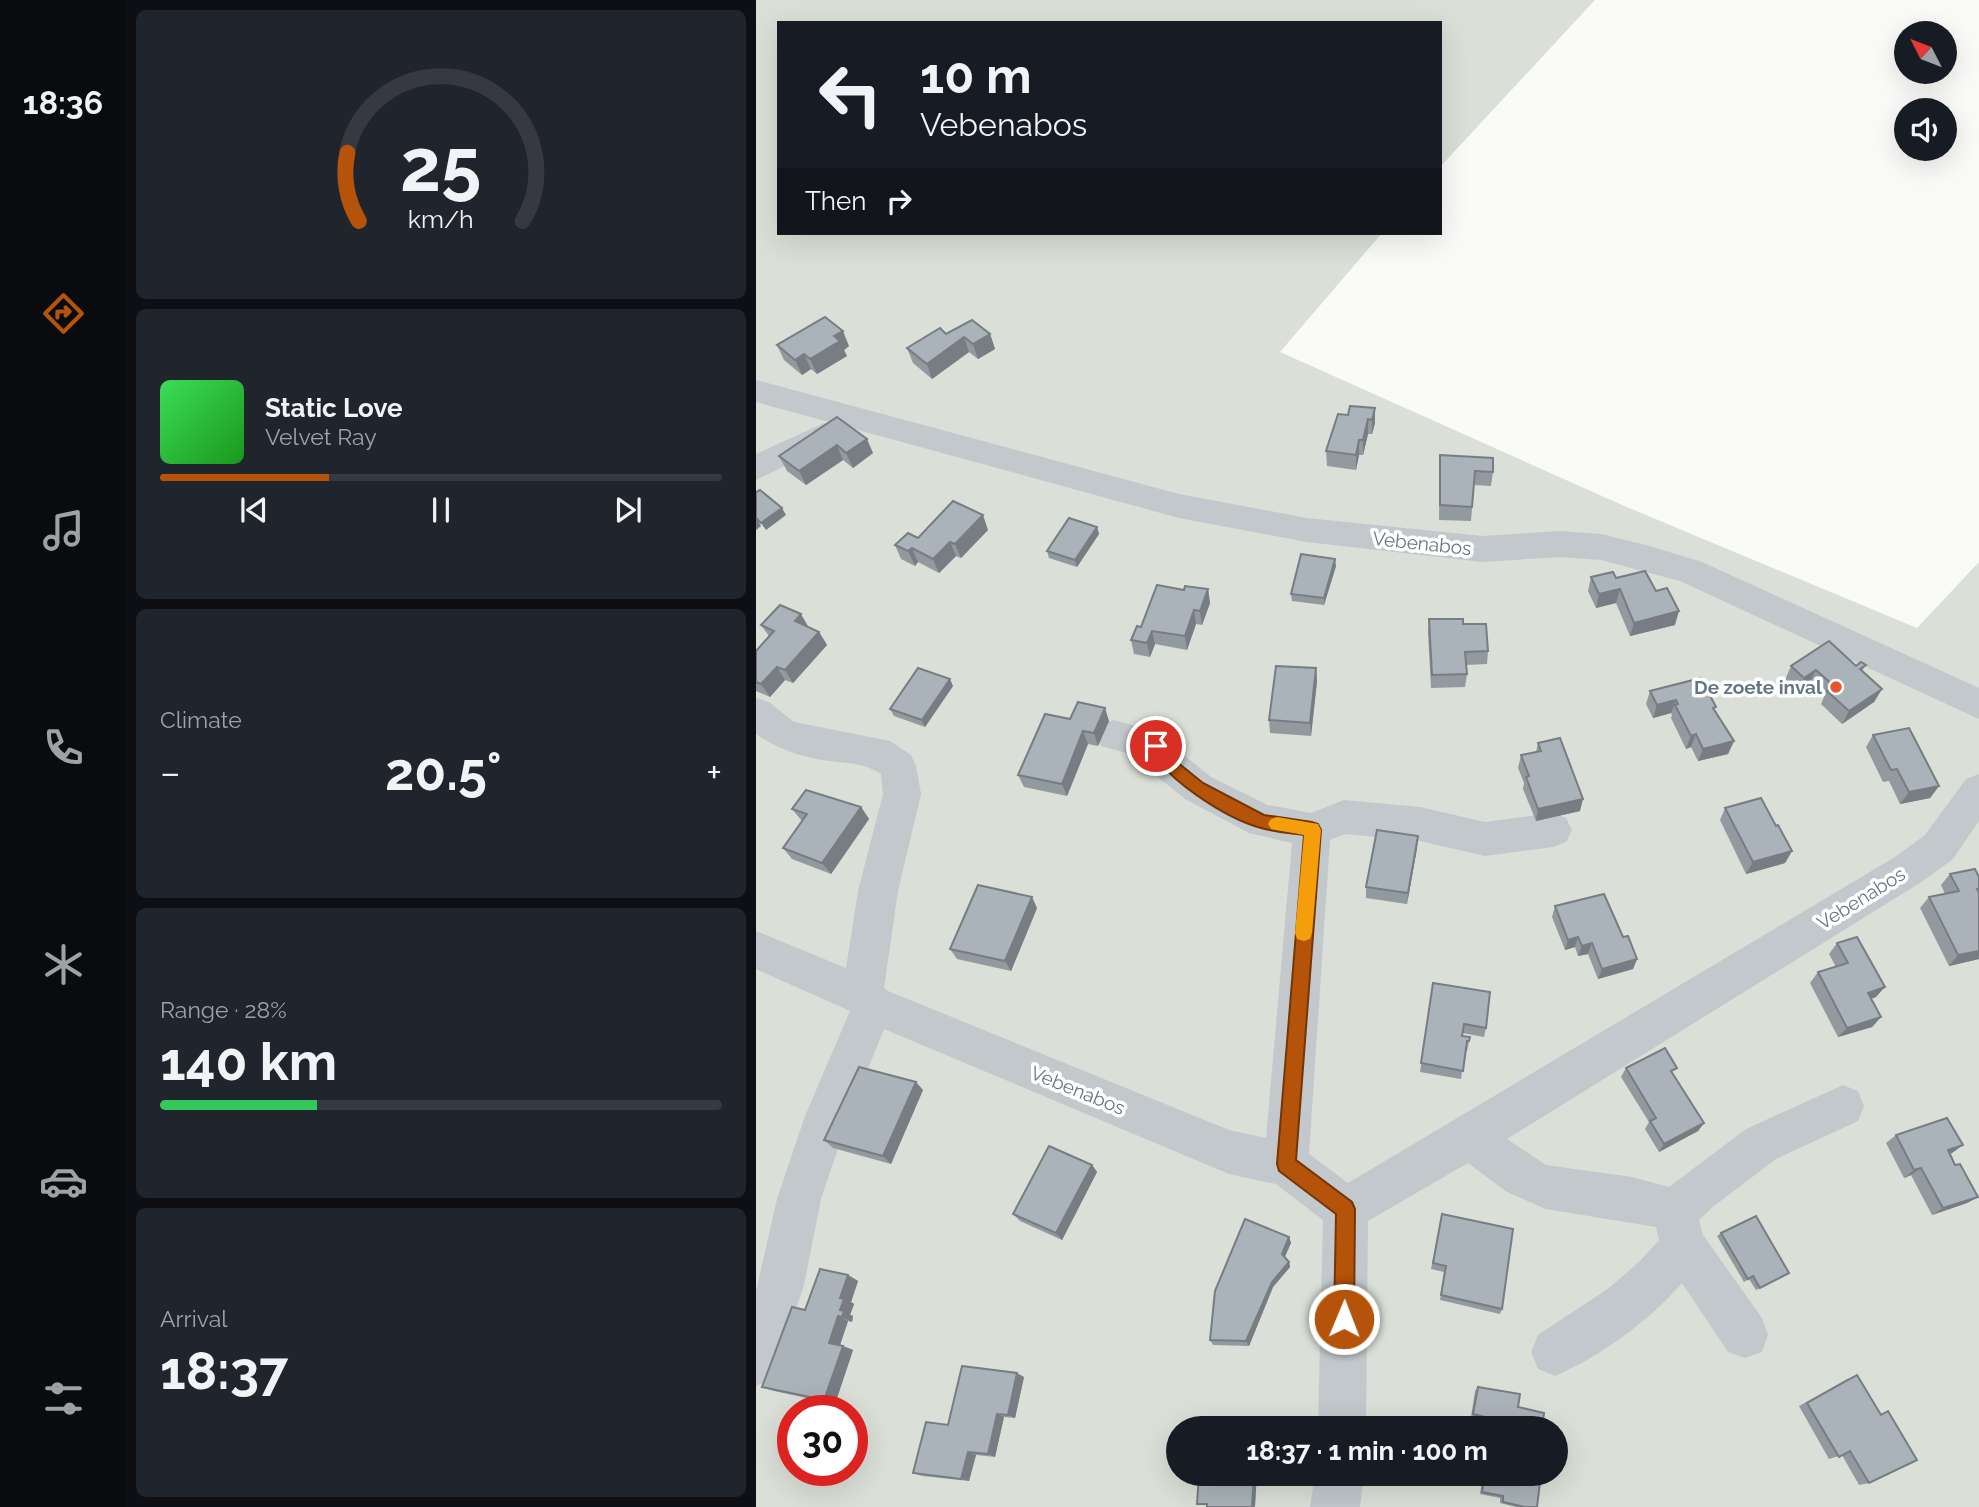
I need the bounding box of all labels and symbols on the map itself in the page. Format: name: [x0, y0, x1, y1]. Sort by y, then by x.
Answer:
north arrow: [1894, 21, 1956, 84]
street label: Vebenabos: [1371, 527, 1473, 559]
place label: De zoete inval: [1694, 676, 1823, 698]
marker: De zoete inval: [1828, 679, 1844, 695]
pin: [1126, 716, 1186, 776]
street label: Vebenabos: [1813, 862, 1909, 934]
street label: Vebenabos: [1028, 1061, 1128, 1119]
position arrow: [1307, 1282, 1381, 1356]
speed limit sign: 30: [777, 1395, 868, 1486]

